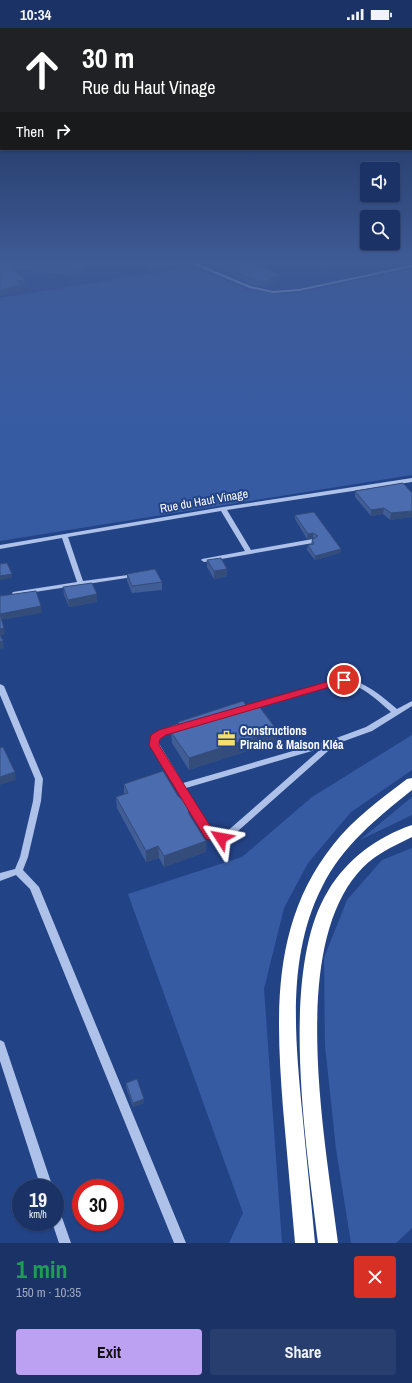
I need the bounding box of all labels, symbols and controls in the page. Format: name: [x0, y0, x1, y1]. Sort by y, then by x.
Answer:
text: 10:34: [20, 4, 51, 25]
text: 30 m: [82, 39, 134, 77]
icon: ahead: [16, 44, 68, 96]
text: Rue du Haut Vinage: [82, 75, 216, 100]
icon: right: [52, 120, 74, 142]
text: Then: [16, 121, 44, 142]
map controls: [360, 162, 400, 250]
button: sound: [360, 162, 400, 202]
button: search: [360, 210, 400, 250]
street label: Rue du Haut Vinage: [159, 485, 249, 517]
pin: [327, 663, 361, 697]
icon: arrive: [333, 669, 355, 691]
place label: Constructions Piraino & Maison Kléa: [240, 723, 344, 753]
office icon: Constructions Piraino & Maison Kléa: [217, 728, 237, 748]
position arrow: [200, 817, 242, 859]
speed limit sign: 30: [72, 1179, 124, 1231]
text: 19: [29, 1186, 47, 1213]
text: km/h: [29, 1208, 47, 1221]
text: 1 min: [16, 1253, 67, 1285]
button: close: [354, 1256, 396, 1298]
text: 150 m · 10:35: [16, 1284, 81, 1301]
button: Exit: [16, 1329, 202, 1375]
button: Share: [210, 1329, 396, 1375]

